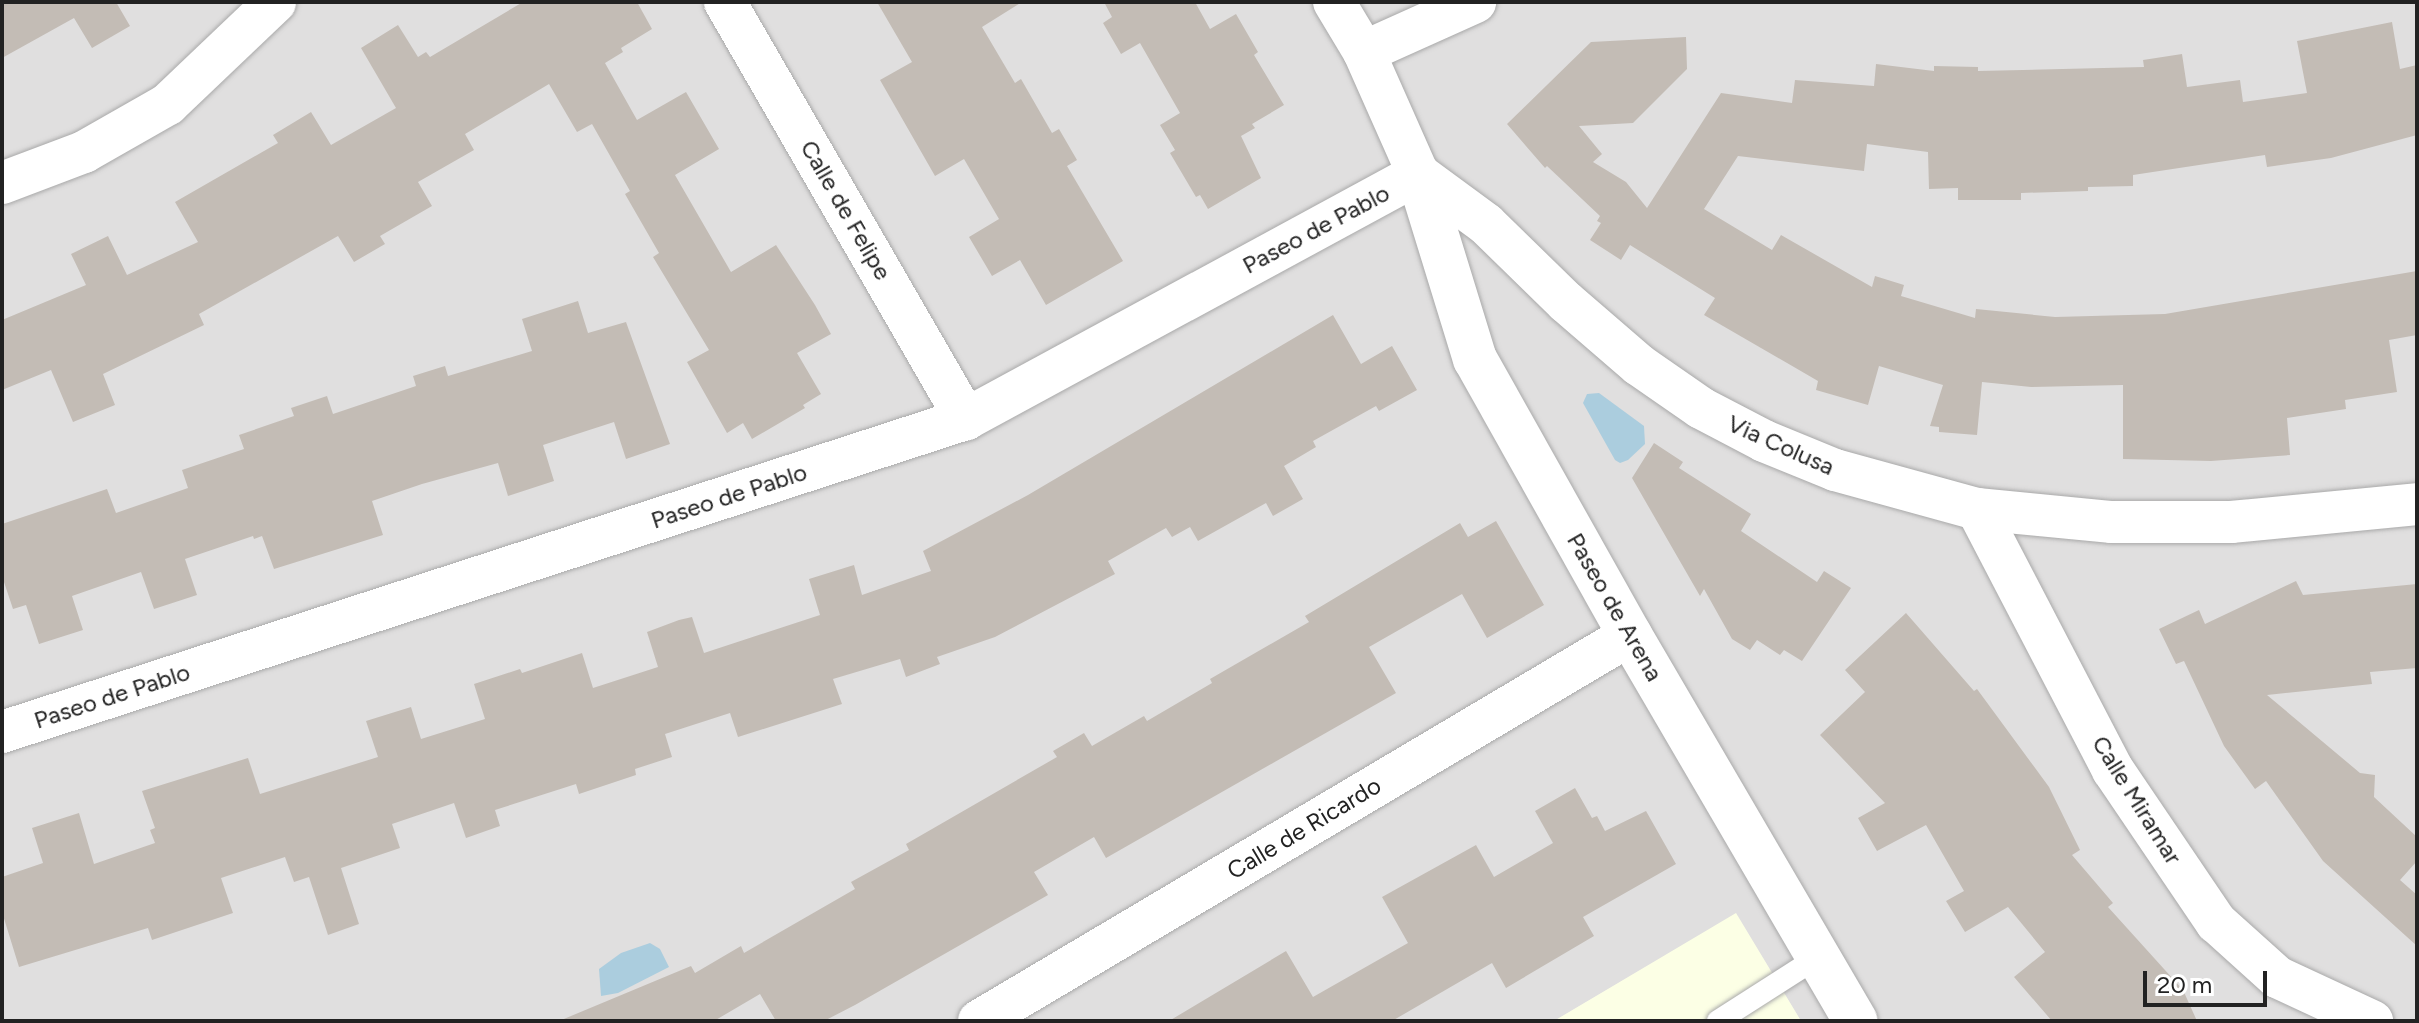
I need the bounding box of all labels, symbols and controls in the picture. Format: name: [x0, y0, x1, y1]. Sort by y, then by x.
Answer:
street label: Calle de Felipe: [794, 135, 898, 285]
street label: Paseo de Pablo: [1238, 178, 1394, 280]
street label: Via Colusa: [1723, 409, 1839, 481]
street label: Paseo de Pablo: [647, 457, 811, 535]
street label: Paseo de Arena: [1561, 528, 1669, 686]
street label: Paseo de Pablo: [30, 657, 194, 735]
street label: Calle Miramar: [2086, 730, 2188, 870]
street label: Calle de Ricardo: [1222, 771, 1386, 885]
scale bar: [2147, 955, 2271, 1005]
text: 20 m: [2157, 970, 2212, 999]

